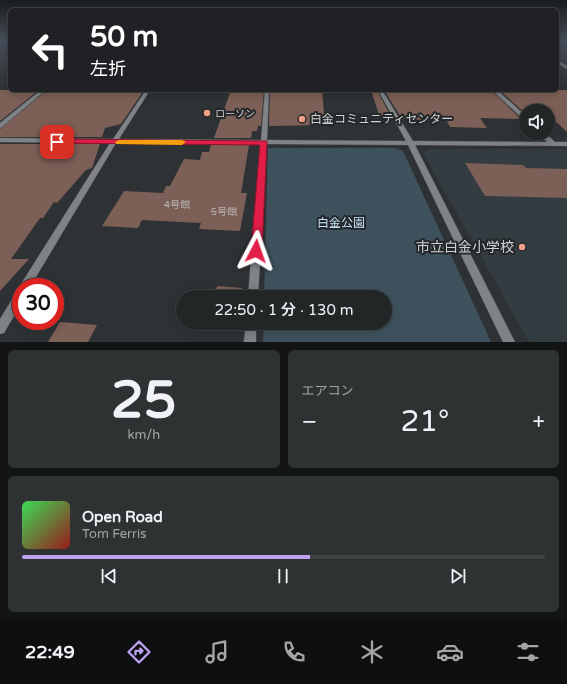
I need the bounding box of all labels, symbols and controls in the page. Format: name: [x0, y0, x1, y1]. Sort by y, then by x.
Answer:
text: 50 m: [90, 20, 158, 54]
icon: left: [24, 24, 76, 76]
text: 左折: [90, 58, 126, 80]
map controls: [519, 104, 555, 140]
button: sound: [519, 104, 555, 140]
marker: ローソン: [202, 108, 212, 118]
place label: ローソン: [215, 108, 255, 120]
place label: 白金コミュニティセンター: [310, 112, 453, 126]
marker: 白金コミュニティセンター: [297, 114, 307, 124]
pin: [40, 125, 74, 159]
icon: arrive: [46, 131, 68, 153]
house number: 4号館: [164, 199, 190, 211]
house number: 5号館: [211, 206, 237, 218]
park label: 白金公園: [317, 216, 365, 230]
position arrow: [235, 230, 277, 272]
place label: 市立白金小学校: [416, 239, 514, 256]
marker: 市立白金小学校: [517, 242, 527, 252]
speed limit sign: 30: [12, 278, 64, 330]
text: 22:50 · 1 分 · 130 m: [214, 301, 354, 319]
text: 25: [111, 369, 176, 432]
text: エアコン: [302, 383, 354, 399]
text: 21°: [400, 403, 449, 440]
text: −: [302, 409, 317, 435]
text: +: [533, 409, 545, 435]
text: km/h: [127, 427, 160, 443]
text: Open Road: [82, 508, 163, 526]
text: Tom Ferris: [82, 526, 146, 542]
icon: previous: [98, 565, 120, 587]
icon: pause: [272, 565, 294, 587]
icon: next: [447, 565, 469, 587]
icon: directions: [125, 638, 153, 666]
icon: music: [203, 638, 231, 666]
icon: phone: [280, 638, 308, 666]
icon: climate: [358, 638, 386, 666]
icon: car: [436, 638, 464, 666]
icon: filters: [514, 638, 542, 666]
text: 22:49: [25, 641, 75, 663]

